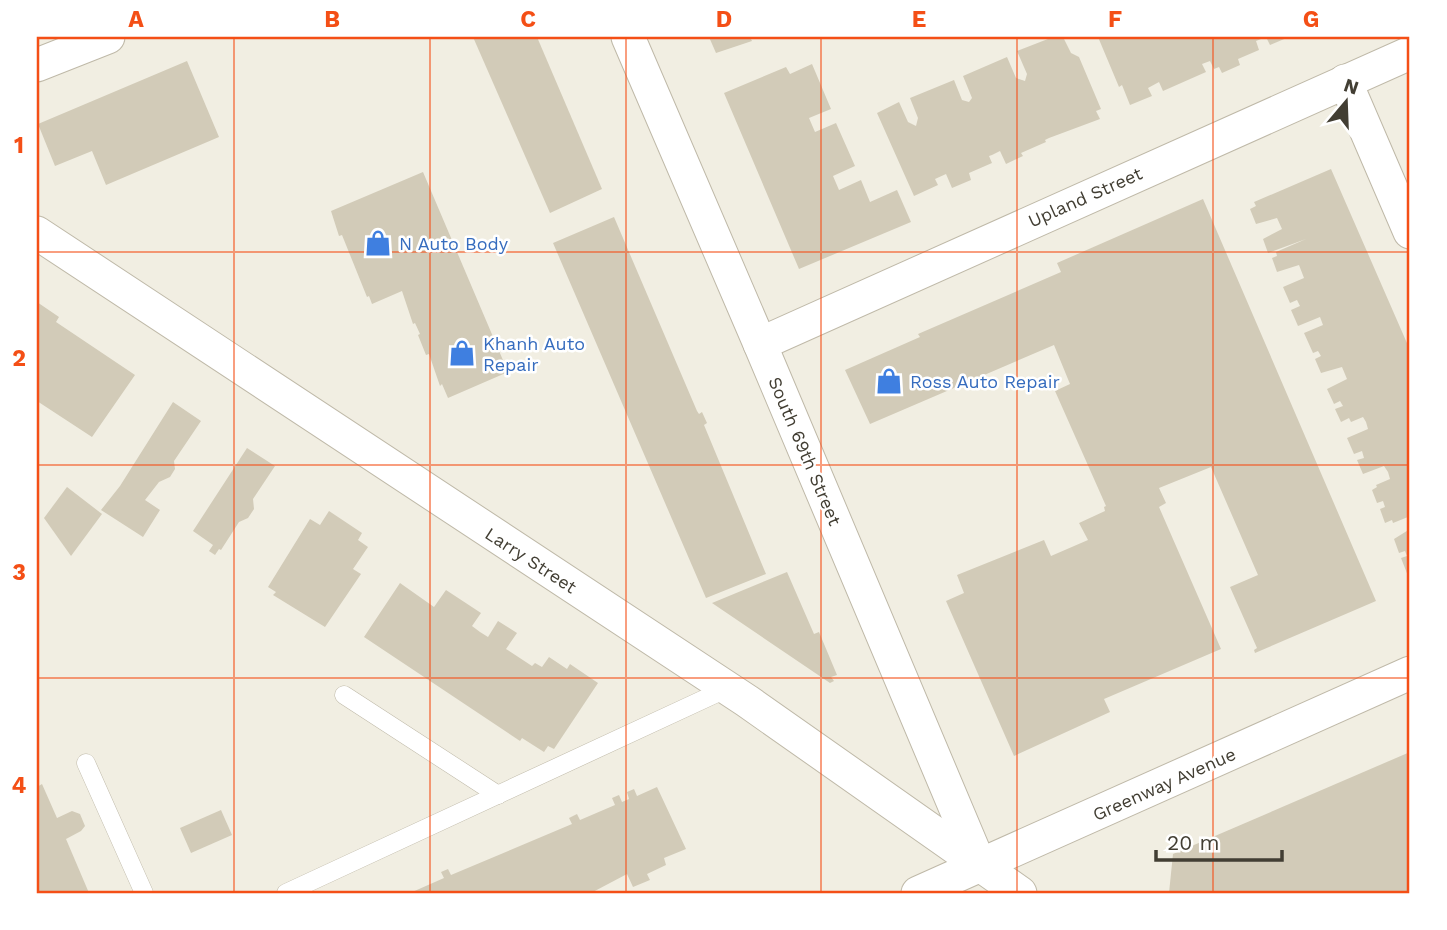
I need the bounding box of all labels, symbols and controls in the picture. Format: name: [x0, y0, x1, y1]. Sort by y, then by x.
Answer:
text: A: [128, 6, 144, 33]
text: B: [324, 6, 340, 33]
text: C: [520, 6, 536, 33]
text: D: [716, 6, 732, 33]
text: E: [912, 6, 926, 33]
text: F: [1108, 6, 1122, 33]
text: G: [1303, 6, 1319, 33]
north arrow: [1310, 66, 1380, 136]
text: N: [1341, 73, 1362, 100]
text: 1: [14, 132, 24, 159]
street label: Upland Street: [1025, 162, 1146, 231]
shop icon: N Auto Body: [363, 228, 393, 258]
place label: N Auto Body: [399, 233, 509, 254]
place label: Khanh Auto Repair: [483, 333, 585, 375]
shop icon: Khanh Auto Repair: [447, 338, 477, 368]
text: 2: [12, 345, 26, 372]
shop icon: Ross Auto Repair: [874, 366, 904, 396]
place label: Ross Auto Repair: [910, 371, 1060, 392]
street label: South 69th Street: [764, 374, 846, 529]
street label: Larry Street: [481, 523, 581, 598]
text: 3: [12, 559, 26, 586]
street label: Greenway Avenue: [1089, 743, 1239, 825]
text: 4: [12, 772, 27, 799]
scale bar: [1156, 818, 1282, 862]
text: 20 m: [1167, 830, 1219, 855]

